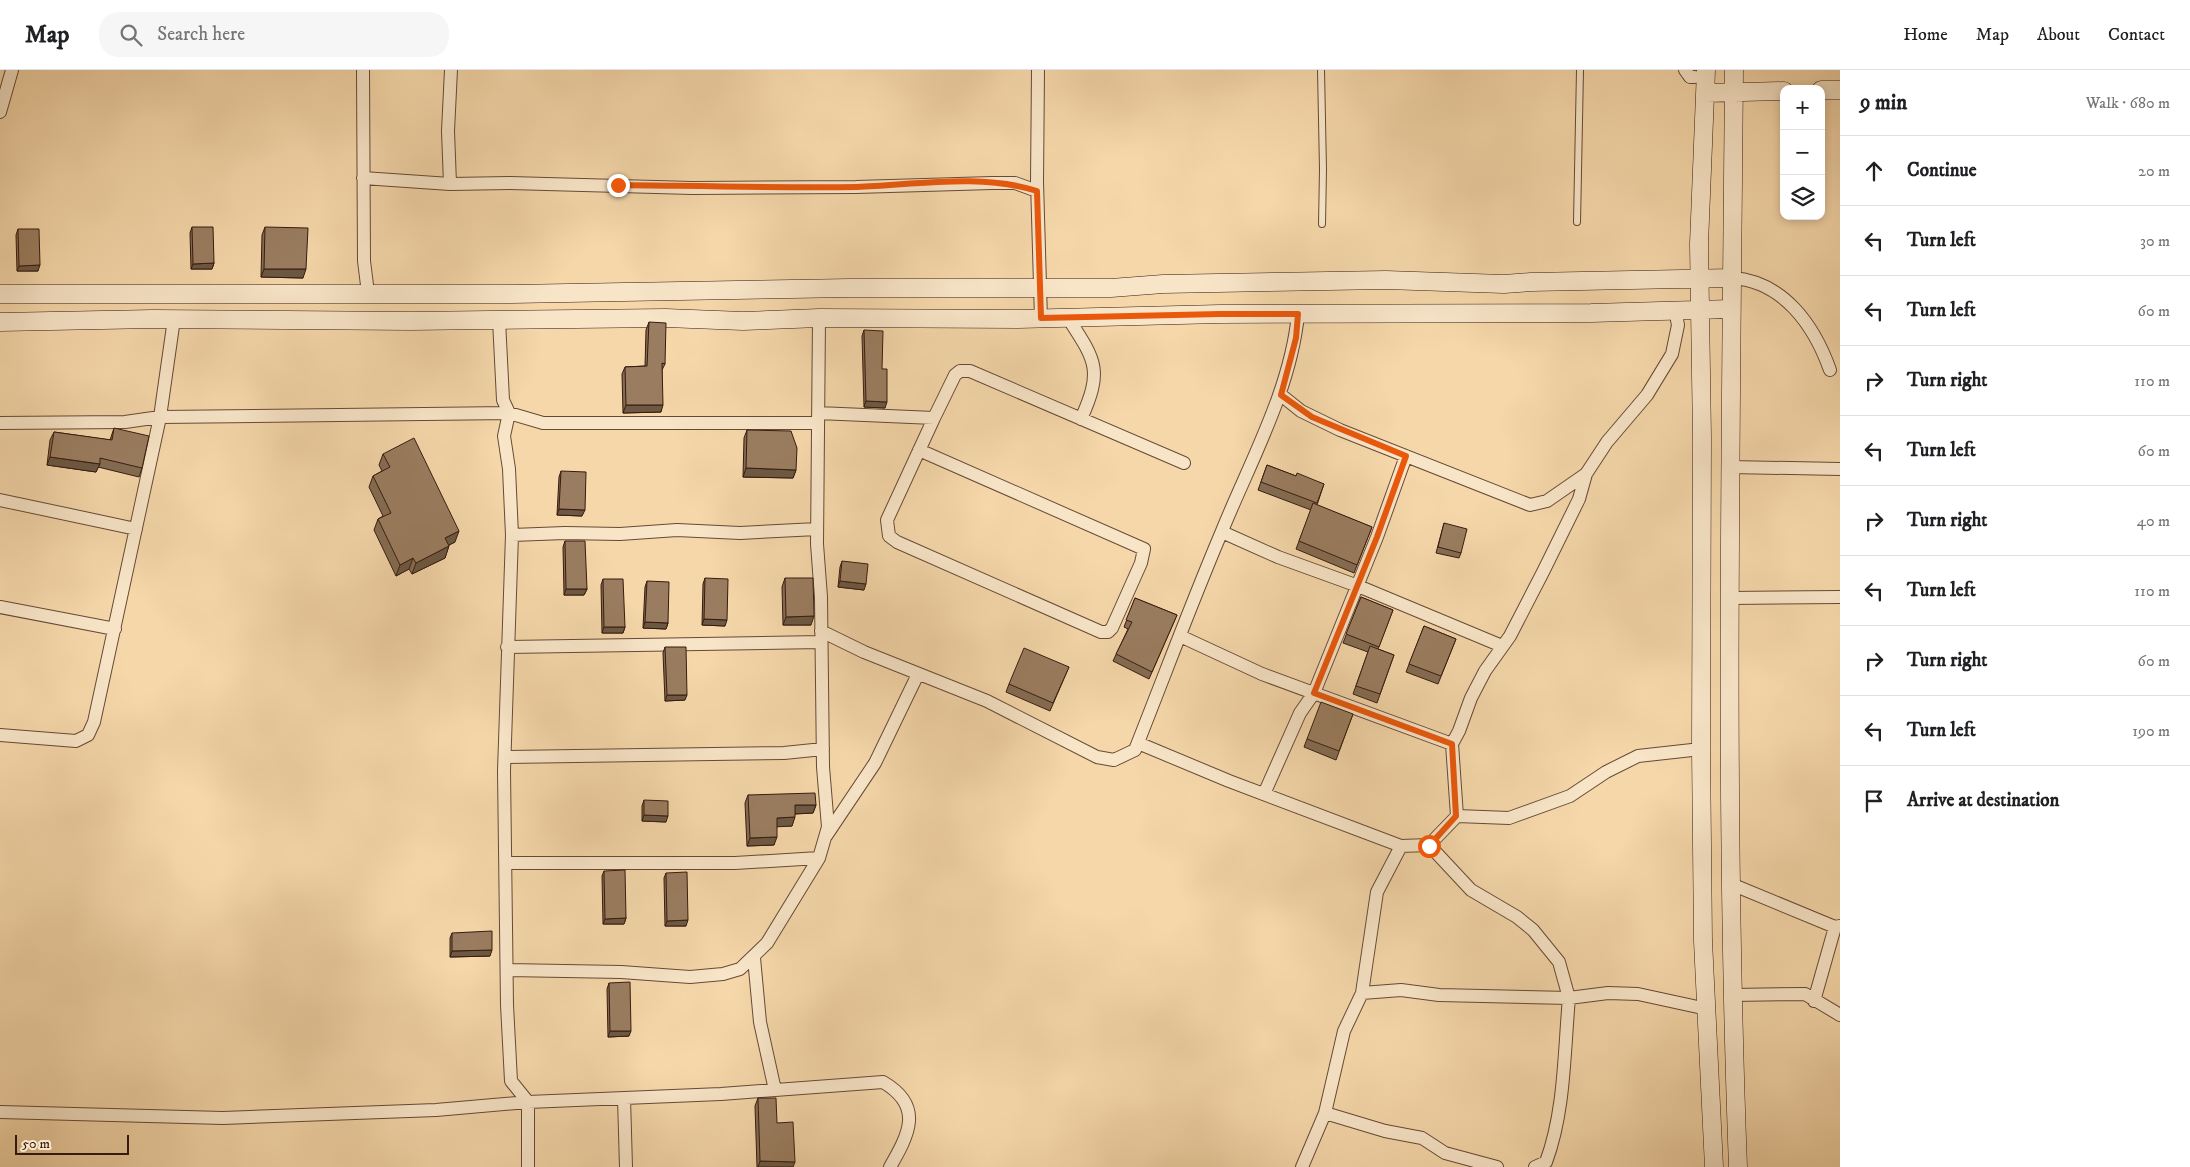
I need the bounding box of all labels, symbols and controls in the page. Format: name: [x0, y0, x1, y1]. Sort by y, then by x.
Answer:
search box: [99, 12, 449, 57]
text: Map: [25, 20, 69, 50]
icon: search: [117, 21, 145, 49]
text: Search here: [157, 23, 245, 46]
text: Home: [1903, 24, 1948, 46]
text: Map: [1976, 24, 2009, 46]
text: About: [2037, 24, 2080, 46]
text: Contact: [2108, 24, 2165, 46]
map controls: [1780, 85, 1825, 220]
button: +: [1780, 85, 1825, 130]
text: 9 min: [1860, 90, 1907, 116]
text: Walk · 680 m: [2086, 93, 2170, 113]
button: −: [1780, 130, 1825, 175]
icon: ahead: [1860, 157, 1888, 185]
text: Continue: [1907, 159, 1977, 182]
text: 20 m: [2138, 161, 2170, 181]
route end: [607, 174, 630, 197]
button: layers: [1780, 175, 1825, 220]
icon: left: [1860, 227, 1888, 255]
text: Turn left: [1907, 229, 1976, 252]
text: 30 m: [2140, 231, 2170, 251]
icon: left: [1860, 297, 1888, 325]
text: Turn left: [1907, 299, 1976, 322]
text: 60 m: [2138, 301, 2170, 321]
icon: right: [1860, 367, 1888, 395]
text: Turn right: [1907, 369, 1987, 392]
text: 110 m: [2134, 371, 2170, 391]
icon: left: [1860, 437, 1888, 465]
text: Turn left: [1907, 439, 1976, 462]
text: 60 m: [2138, 441, 2170, 461]
icon: right: [1860, 507, 1888, 535]
text: Turn right: [1907, 509, 1987, 532]
text: 40 m: [2137, 511, 2170, 531]
icon: left: [1860, 577, 1888, 605]
text: Turn left: [1907, 579, 1976, 602]
text: 110 m: [2134, 581, 2170, 601]
icon: right: [1860, 647, 1888, 675]
text: Turn right: [1907, 649, 1987, 672]
text: 60 m: [2138, 651, 2170, 671]
icon: left: [1860, 717, 1888, 745]
text: Turn left: [1907, 719, 1976, 742]
text: 190 m: [2132, 721, 2170, 741]
icon: arrive: [1860, 787, 1888, 815]
text: Arrive at destination: [1907, 789, 2059, 812]
route start: [1418, 835, 1441, 858]
scale bar: [15, 1132, 129, 1155]
text: 50 m: [22, 1135, 50, 1153]

